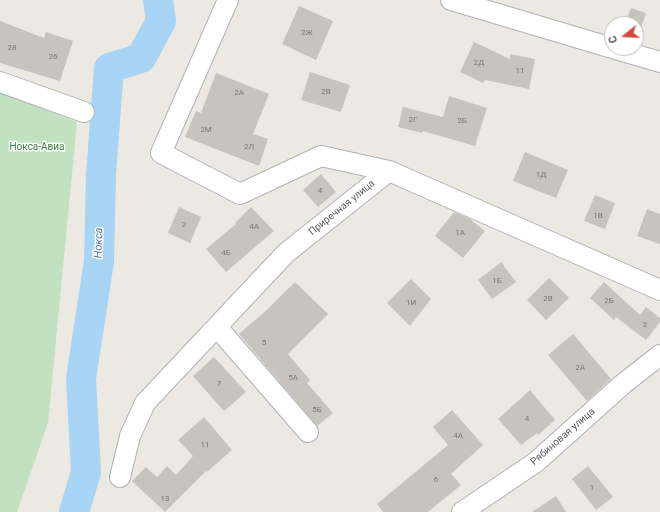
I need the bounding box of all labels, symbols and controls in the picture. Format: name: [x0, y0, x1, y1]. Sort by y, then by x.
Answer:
north arrow: [604, 16, 644, 56]
house number: 2Ж: [301, 28, 313, 38]
text: С: [606, 34, 620, 45]
house number: 28: [8, 43, 16, 53]
house number: 26: [49, 52, 57, 62]
house number: 2Д: [474, 58, 484, 68]
house number: 11: [516, 66, 524, 76]
house number: 2В: [321, 87, 331, 97]
house number: 2А: [234, 88, 244, 98]
house number: 2Г: [409, 115, 417, 125]
house number: 2Б: [457, 116, 467, 126]
house number: 2М: [200, 125, 212, 135]
park label: Нокса-Авиа: [9, 141, 65, 153]
house number: 2Л: [244, 142, 254, 152]
house number: 1Д: [536, 170, 546, 180]
street label: Приречная улица: [307, 178, 377, 238]
house number: 4: [318, 186, 322, 196]
house number: 1В: [593, 211, 603, 221]
house number: 2: [182, 220, 186, 230]
house number: 4А: [249, 222, 259, 232]
water label: Нокса: [92, 227, 106, 259]
house number: 1А: [455, 228, 465, 238]
house number: 4Б: [221, 248, 231, 258]
house number: 1Б: [492, 276, 502, 286]
house number: 2В: [543, 294, 553, 304]
house number: 2Б: [604, 296, 614, 306]
house number: 1И: [406, 298, 416, 308]
house number: 2: [643, 320, 647, 330]
house number: 5: [262, 338, 266, 348]
house number: 2А: [575, 363, 585, 373]
house number: 5А: [288, 373, 298, 383]
house number: 7: [217, 379, 221, 389]
house number: 5Б: [312, 405, 322, 415]
street label: Рябиновая улица: [528, 406, 598, 468]
house number: 4: [525, 414, 529, 424]
house number: 4А: [453, 431, 463, 441]
house number: 11: [201, 440, 209, 450]
house number: 6: [434, 475, 438, 485]
house number: 1: [590, 483, 594, 493]
house number: 13: [161, 494, 169, 504]

